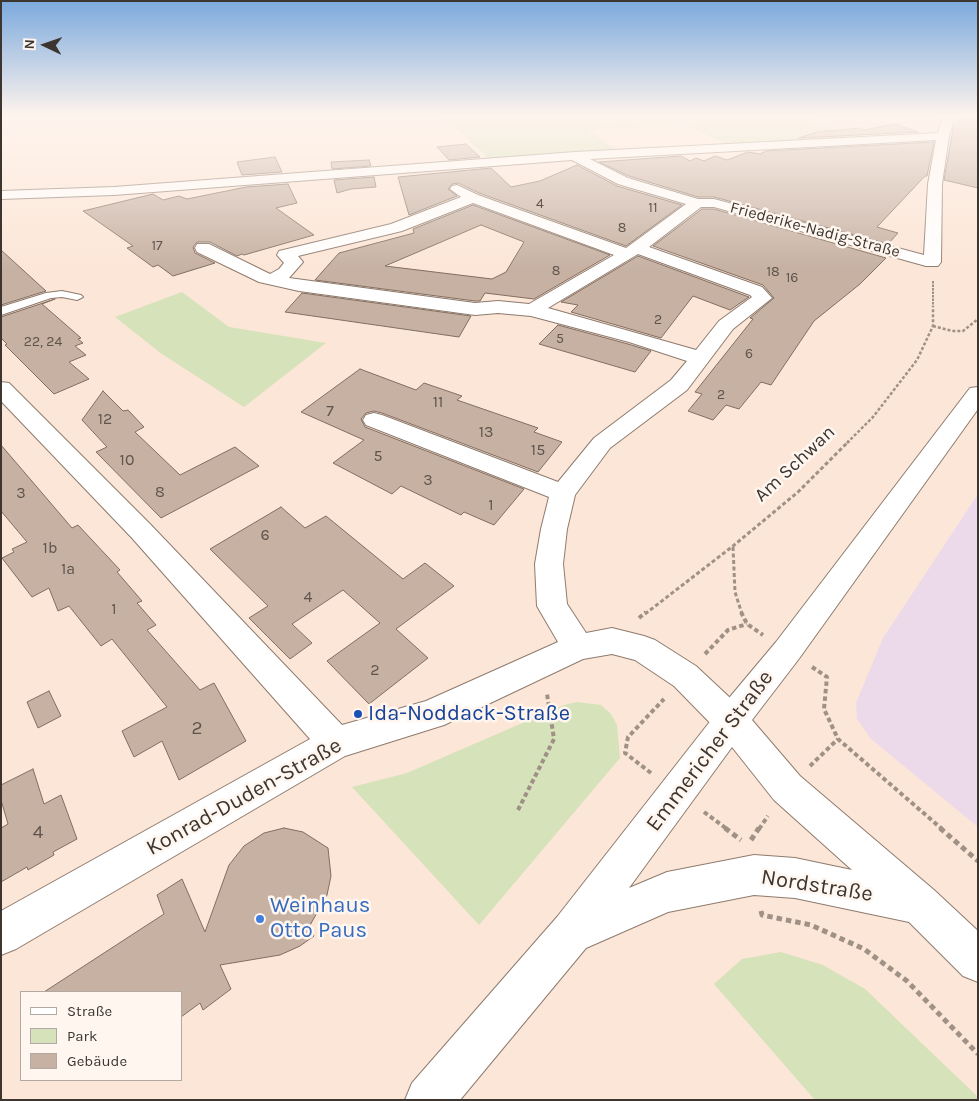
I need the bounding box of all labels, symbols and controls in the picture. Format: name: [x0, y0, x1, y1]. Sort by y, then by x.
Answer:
north arrow: [20, 20, 70, 70]
text: N: [21, 39, 38, 50]
house number: 4: [536, 196, 544, 212]
street label: Friederike-Nadig-Straße: [728, 198, 902, 262]
house number: 11: [648, 200, 658, 216]
house number: 8: [618, 220, 626, 236]
house number: 17: [151, 238, 163, 254]
house number: 8: [552, 263, 560, 279]
house number: 18: [766, 264, 780, 280]
house number: 16: [786, 270, 798, 286]
house number: 2: [654, 312, 662, 328]
house number: 5: [556, 331, 564, 347]
house number: 22, 24: [24, 334, 62, 350]
house number: 6: [745, 346, 753, 362]
house number: 2: [717, 387, 725, 403]
house number: 11: [433, 392, 443, 412]
house number: 7: [326, 401, 334, 421]
house number: 12: [98, 409, 112, 429]
street label: Am Schwan: [750, 421, 840, 507]
house number: 13: [479, 422, 493, 442]
house number: 15: [531, 440, 545, 460]
house number: 5: [373, 446, 383, 466]
house number: 10: [120, 450, 134, 470]
house number: 3: [423, 470, 433, 490]
house number: 8: [155, 482, 165, 502]
house number: 3: [16, 483, 26, 503]
house number: 1: [488, 495, 494, 515]
house number: 6: [260, 525, 270, 545]
house number: 1b: [43, 538, 57, 558]
house number: 1a: [61, 559, 75, 579]
house number: 4: [304, 587, 312, 607]
house number: 1: [111, 599, 117, 619]
house number: 2: [370, 660, 380, 680]
street label: Emmericher Straße: [641, 665, 779, 837]
place label: Ida-Noddack-Straße: [368, 701, 570, 727]
marker: Ida-Noddack-Straße: [352, 708, 364, 720]
house number: 2: [191, 718, 203, 740]
street label: Konrad-Duden-Straße: [142, 732, 346, 862]
house number: 4: [33, 822, 43, 844]
street label: Nordstraße: [759, 864, 875, 908]
place label: Weinhaus Otto Paus: [270, 893, 370, 944]
marker: Weinhaus Otto Paus: [254, 913, 266, 925]
legend: [20, 991, 182, 1081]
text: Straße: [67, 1002, 112, 1020]
text: Park: [67, 1027, 97, 1045]
text: Gebäude: [67, 1052, 127, 1070]

